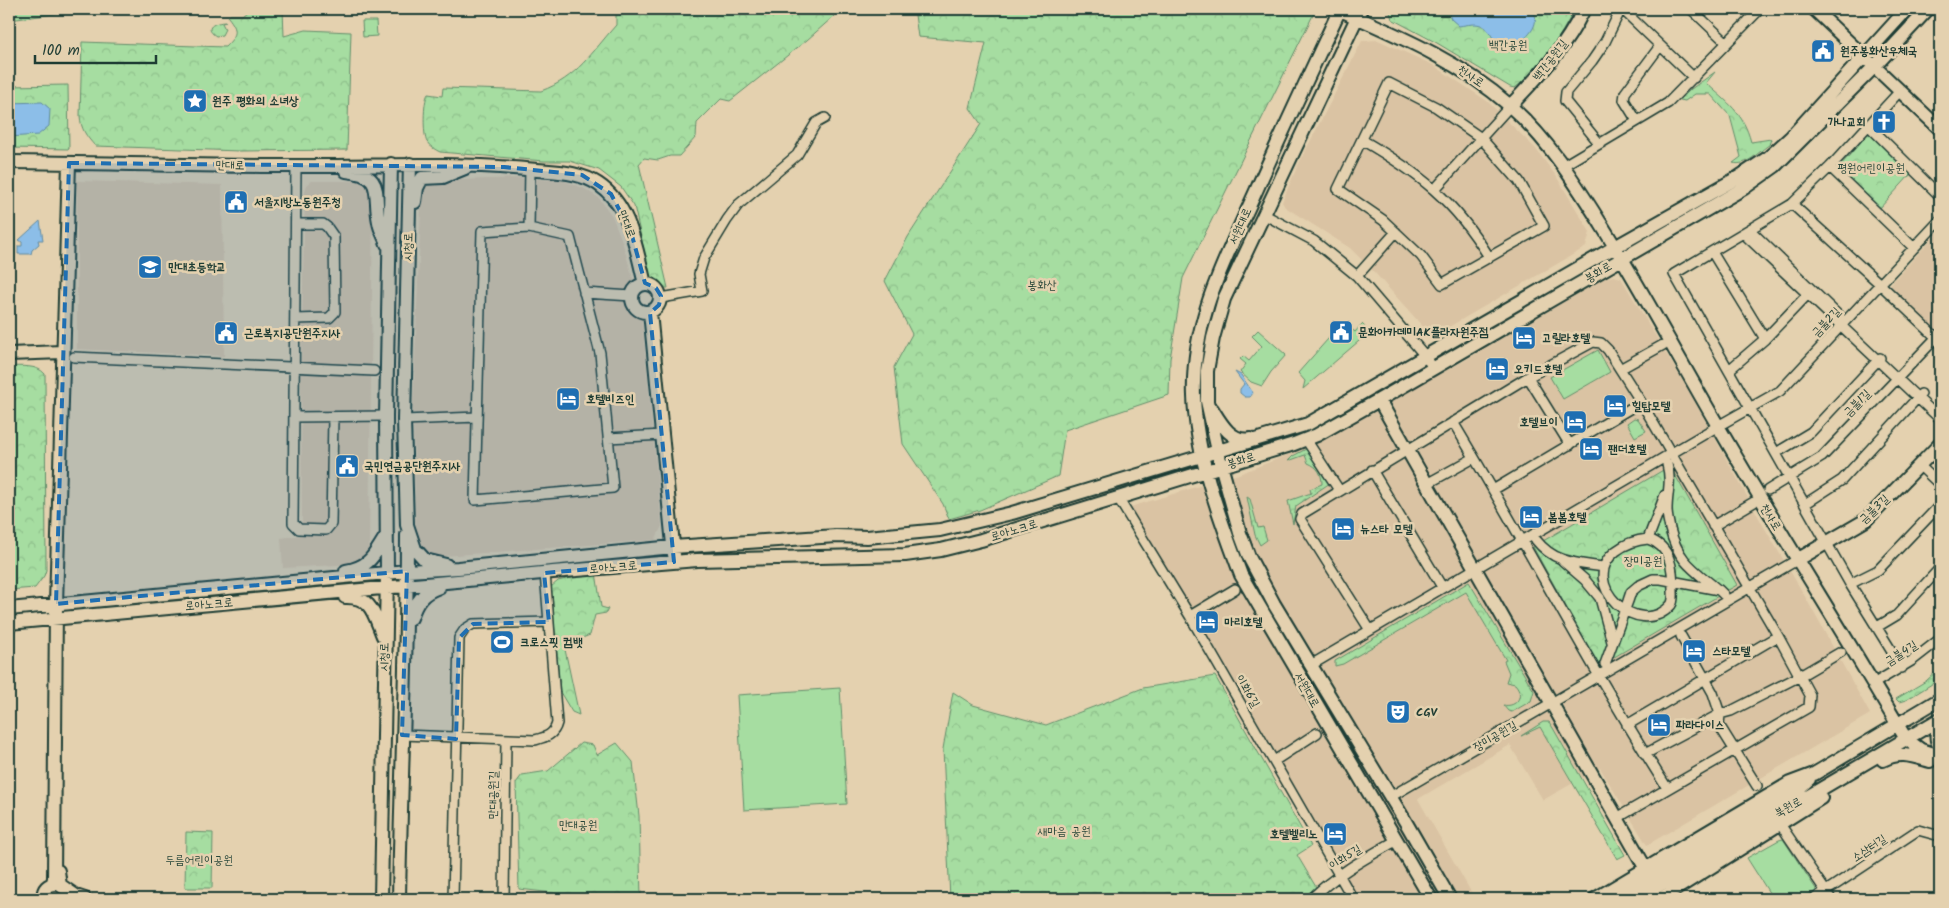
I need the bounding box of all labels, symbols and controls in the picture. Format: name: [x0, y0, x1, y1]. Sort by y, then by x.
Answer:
scale bar: [35, 32, 156, 64]
street label: 백간공원길: [1528, 35, 1573, 85]
park label: 백간공원: [1489, 36, 1527, 55]
public building icon: 원주봉화산우체국: [1810, 38, 1836, 64]
text: 100 m: [42, 39, 80, 63]
place label: 원주봉화산우체국: [1840, 42, 1918, 61]
street label: 천사로: [1453, 60, 1488, 92]
place icon: 원주 평화의 소녀상: [182, 88, 208, 114]
place label: 원주 평화의 소녀상: [212, 92, 299, 111]
church icon: 가나교회: [1871, 109, 1897, 135]
place label: 가나교회: [1827, 113, 1866, 132]
street label: 만대로: [215, 156, 245, 175]
park label: 평원어린이공원: [1837, 159, 1905, 178]
public building icon: 서울지방노동원주청: [223, 189, 249, 215]
place label: 서울지방노동원주청: [254, 193, 341, 212]
street label: 서원대로: [1224, 205, 1257, 248]
street label: 만대로: [612, 207, 641, 241]
street label: 시청로: [399, 232, 418, 262]
school or university icon: 만대초등학교: [137, 254, 163, 280]
street label: 봉화로: [1581, 257, 1616, 288]
place label: 만대초등학교: [168, 258, 226, 277]
park label: 봉화산: [1028, 276, 1057, 295]
street label: 금불2길: [1807, 302, 1846, 342]
public building icon: 문화아카데미AK플라자원주점: [1328, 319, 1354, 345]
public building icon: 근로복지공단원주지사: [213, 320, 239, 346]
place label: 문화아카데미AK플라자원주점: [1358, 323, 1489, 342]
place label: 근로복지공단원주지사: [244, 324, 341, 343]
hotel icon: 고릴라호텔: [1511, 325, 1537, 351]
place label: 고릴라호텔: [1542, 329, 1591, 348]
hotel icon: 오키드호텔: [1484, 356, 1510, 382]
place label: 오키드호텔: [1514, 360, 1563, 379]
street label: 금불1길: [1839, 385, 1876, 422]
hotel icon: 호텔비즈인: [555, 386, 581, 412]
place label: 호텔비즈인: [586, 390, 635, 409]
hotel icon: 힐탑모텔: [1602, 393, 1628, 419]
place label: 힐탑모텔: [1632, 397, 1671, 416]
hotel icon: 호텔브이: [1562, 409, 1588, 435]
place label: 호텔브이: [1519, 413, 1558, 432]
hotel icon: 팬더호텔: [1578, 436, 1604, 462]
place label: 팬더호텔: [1608, 440, 1647, 459]
street label: 봉화로: [1225, 447, 1258, 474]
public building icon: 국민연금공단원주지사: [334, 453, 360, 479]
place label: 국민연금공단원주지사: [364, 457, 461, 476]
street label: 금불3길: [1855, 490, 1894, 529]
street label: 천사로: [1755, 500, 1786, 535]
hotel icon: 봄봄호텔: [1518, 504, 1544, 530]
place label: 봄봄호텔: [1548, 508, 1587, 527]
street label: 로아노크로: [988, 514, 1040, 547]
hotel icon: 뉴스타 모텔: [1330, 516, 1356, 542]
place label: 뉴스타 모텔: [1360, 520, 1413, 539]
park label: 장미공원: [1624, 552, 1662, 571]
street label: 로아노크로: [588, 556, 638, 579]
street label: 로아노크로: [184, 593, 234, 616]
hotel icon: 마리호텔: [1194, 609, 1220, 635]
place label: 마리호텔: [1224, 613, 1263, 632]
sports icon: 크로스핏 컴뱃: [489, 629, 515, 655]
place label: 크로스핏 컴뱃: [520, 633, 583, 652]
street label: 금불4길: [1881, 636, 1922, 671]
hotel icon: 스타모텔: [1681, 638, 1707, 664]
street label: 시청로: [375, 642, 394, 672]
place label: 스타모텔: [1712, 642, 1751, 661]
street label: 서원대로: [1289, 669, 1324, 712]
street label: 이화6길: [1230, 671, 1265, 712]
theatre icon: CGV: [1385, 699, 1411, 725]
place label: CGV: [1416, 703, 1439, 722]
hotel icon: 파라다이스: [1646, 712, 1672, 738]
street label: 장미공원길: [1470, 716, 1521, 757]
place label: 파라다이스: [1675, 716, 1724, 735]
street label: 만대공원길: [484, 770, 503, 819]
street label: 북원로: [1771, 792, 1806, 823]
park label: 만대공원: [559, 816, 597, 835]
hotel icon: 호텔벨리노: [1322, 821, 1348, 847]
park label: 새마음 공원: [1037, 822, 1091, 841]
place label: 호텔벨리노: [1270, 825, 1318, 844]
street label: 소삼터길: [1848, 830, 1891, 867]
street label: 이화5길: [1325, 840, 1366, 875]
park label: 두름어린이공원: [165, 851, 233, 870]

